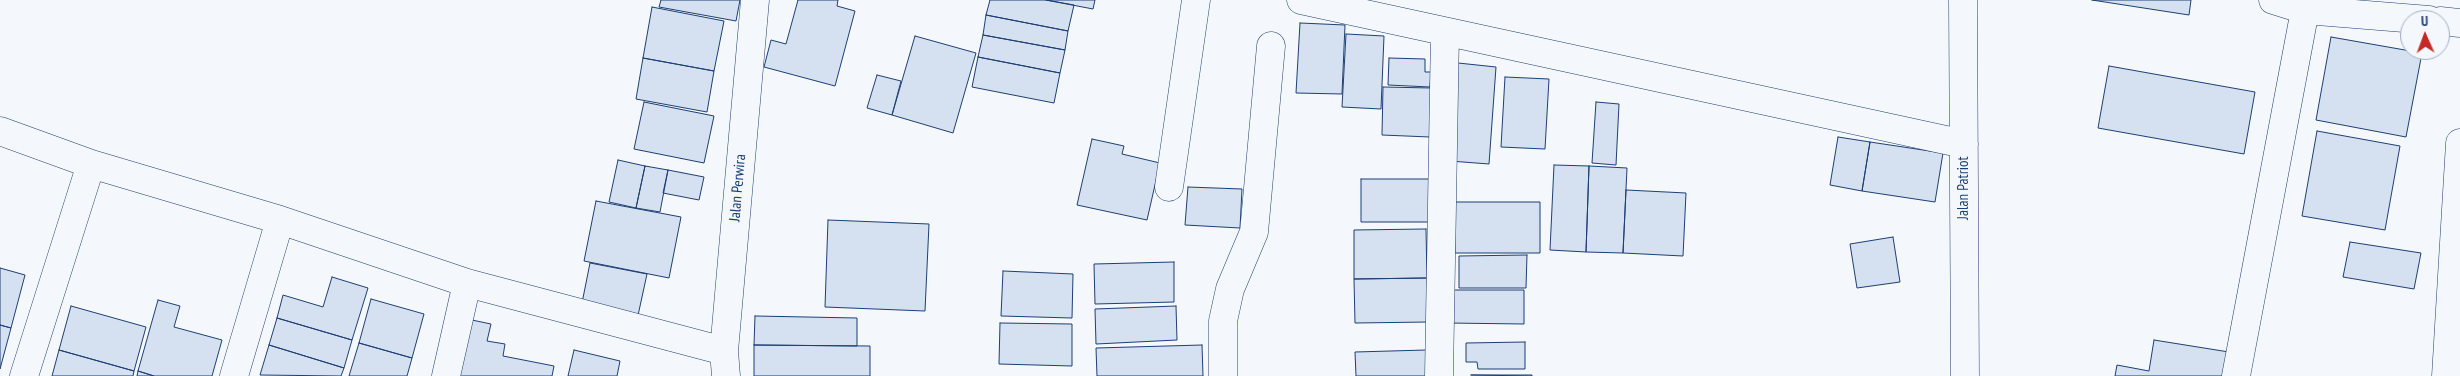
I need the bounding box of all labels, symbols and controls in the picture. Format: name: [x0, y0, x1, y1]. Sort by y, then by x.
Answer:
north arrow: [2400, 10, 2450, 60]
text: U: [2421, 12, 2428, 30]
street label: Jalan Perwira: [726, 153, 750, 223]
street label: Jalan Patriot: [1955, 156, 1973, 220]

